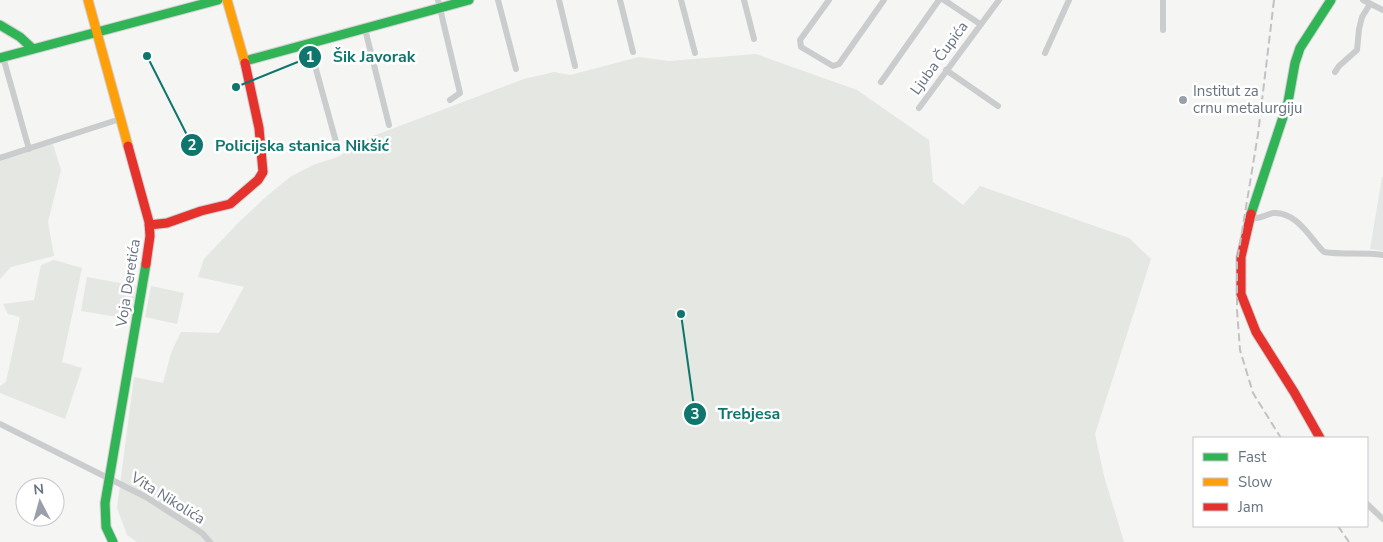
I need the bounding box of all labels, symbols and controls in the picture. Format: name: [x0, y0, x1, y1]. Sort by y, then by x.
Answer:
street label: Ljuba Čupića: [905, 17, 972, 99]
callout: Šik Javorak: [297, 41, 425, 72]
text: Šik Javorak: [333, 46, 416, 68]
text: 1: [305, 47, 315, 67]
place label: Institut za crnu metalurgiju: [1193, 81, 1302, 118]
marker: Institut za crnu metalurgiju: [1177, 94, 1189, 106]
callout: Policijska stanica Nikšić: [180, 130, 399, 161]
text: 2: [187, 135, 197, 155]
text: Policijska stanica Nikšić: [215, 135, 390, 157]
street label: Voja Deretića: [111, 237, 145, 330]
callout: Trebjesa: [683, 398, 790, 429]
text: Trebjesa: [718, 403, 780, 425]
text: 3: [690, 404, 700, 424]
legend: [1193, 437, 1368, 527]
text: Fast: [1238, 447, 1267, 467]
street label: Vita Nikolića: [126, 467, 209, 529]
text: Slow: [1238, 472, 1273, 492]
north arrow: [15, 477, 65, 527]
text: N: [32, 480, 45, 500]
text: Jam: [1237, 497, 1264, 517]

